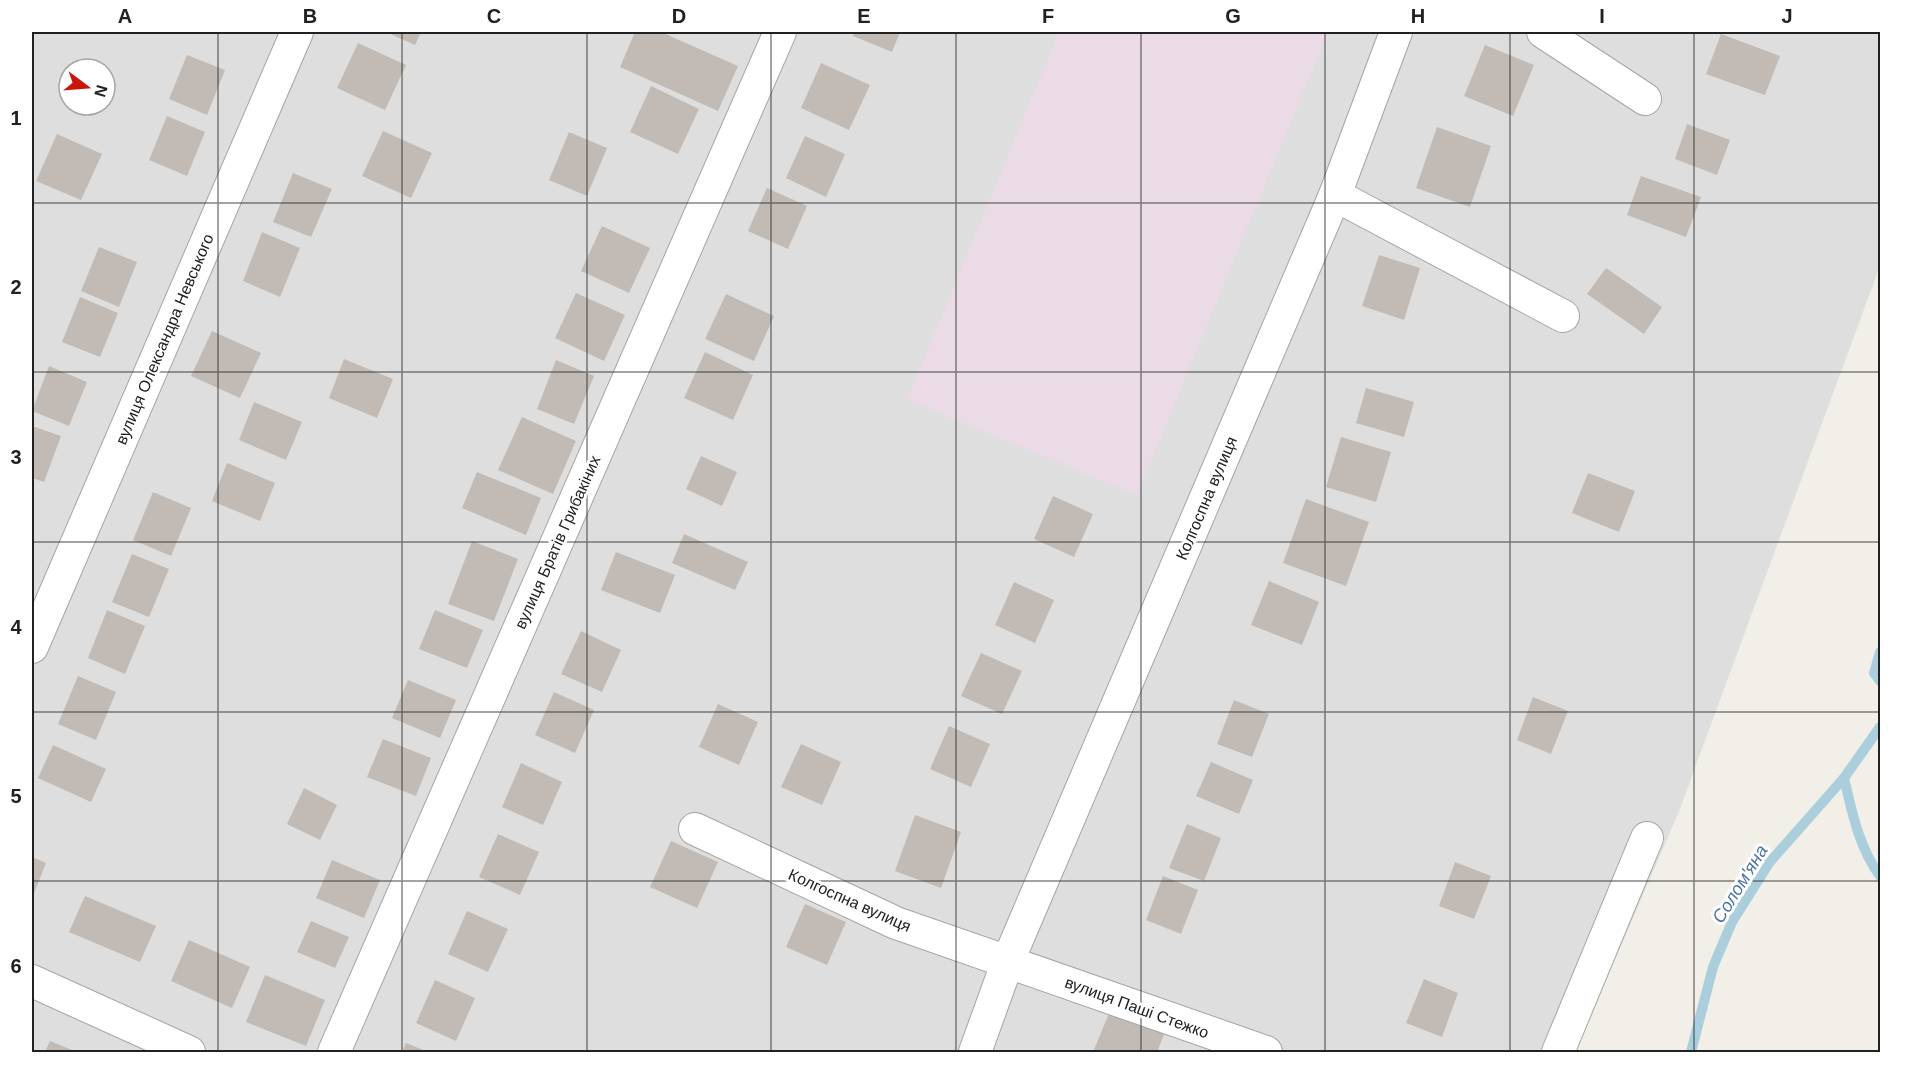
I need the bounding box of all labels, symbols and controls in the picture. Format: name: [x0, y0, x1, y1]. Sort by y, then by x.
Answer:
text: A: [118, 5, 132, 27]
text: B: [303, 5, 317, 27]
text: C: [487, 5, 501, 27]
text: D: [672, 5, 686, 27]
text: E: [857, 5, 871, 27]
text: F: [1042, 5, 1054, 27]
text: G: [1225, 5, 1241, 27]
text: H: [1411, 5, 1425, 27]
text: I: [1599, 5, 1605, 27]
text: J: [1781, 5, 1793, 27]
north arrow: [57, 57, 117, 117]
text: N: [91, 83, 111, 99]
text: 1: [10, 107, 22, 129]
street label: вулиця Олександра Невського: [112, 231, 217, 447]
text: 2: [10, 276, 22, 298]
street label: Колгоспна вулиця: [1173, 434, 1240, 562]
text: 3: [10, 446, 22, 468]
street label: вулиця Братів Грибакіних: [512, 453, 603, 631]
text: 4: [10, 616, 22, 638]
text: 5: [10, 785, 22, 807]
water label: Солом'яна: [1708, 841, 1772, 927]
street label: Колгоспна вулиця: [786, 866, 914, 935]
text: 6: [10, 955, 22, 977]
street label: вулиця Паші Стежко: [1063, 974, 1211, 1041]

